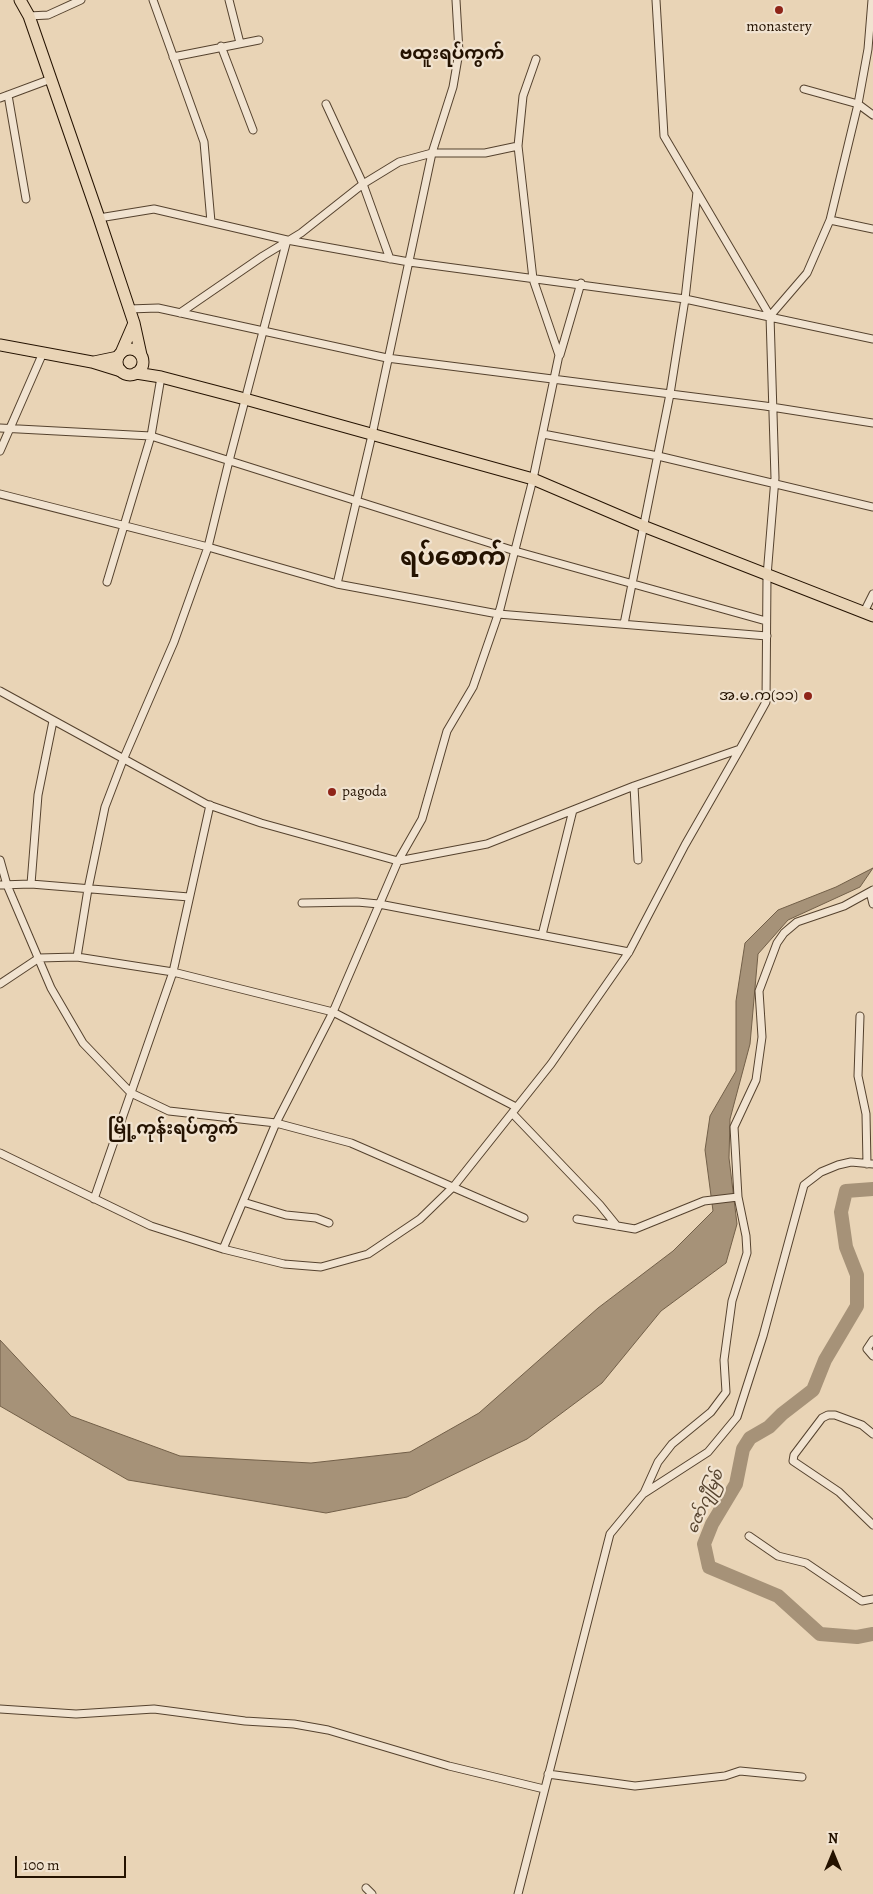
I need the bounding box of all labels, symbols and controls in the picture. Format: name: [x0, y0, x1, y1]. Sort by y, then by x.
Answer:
marker: monastery: [773, 4, 785, 16]
place label: monastery: [746, 18, 812, 36]
district label: ဗထူးရပ်ကွက်: [400, 44, 504, 66]
district label: ရပ်စောက်: [400, 544, 506, 574]
place label: အ.မ.က(၁၁): [719, 687, 798, 705]
marker: အ.မ.က(၁၁): [802, 690, 814, 702]
place label: pagoda: [342, 783, 387, 801]
marker: pagoda: [326, 786, 338, 798]
district label: မြို့ကုန်းရပ်ကွက်: [108, 1119, 238, 1141]
water label: ဇော်ဂျီမြစ်: [683, 1467, 729, 1537]
north arrow: [808, 1829, 858, 1879]
text: N: [828, 1829, 838, 1848]
scale bar: [18, 1846, 129, 1878]
text: 100 m: [23, 1855, 60, 1875]

